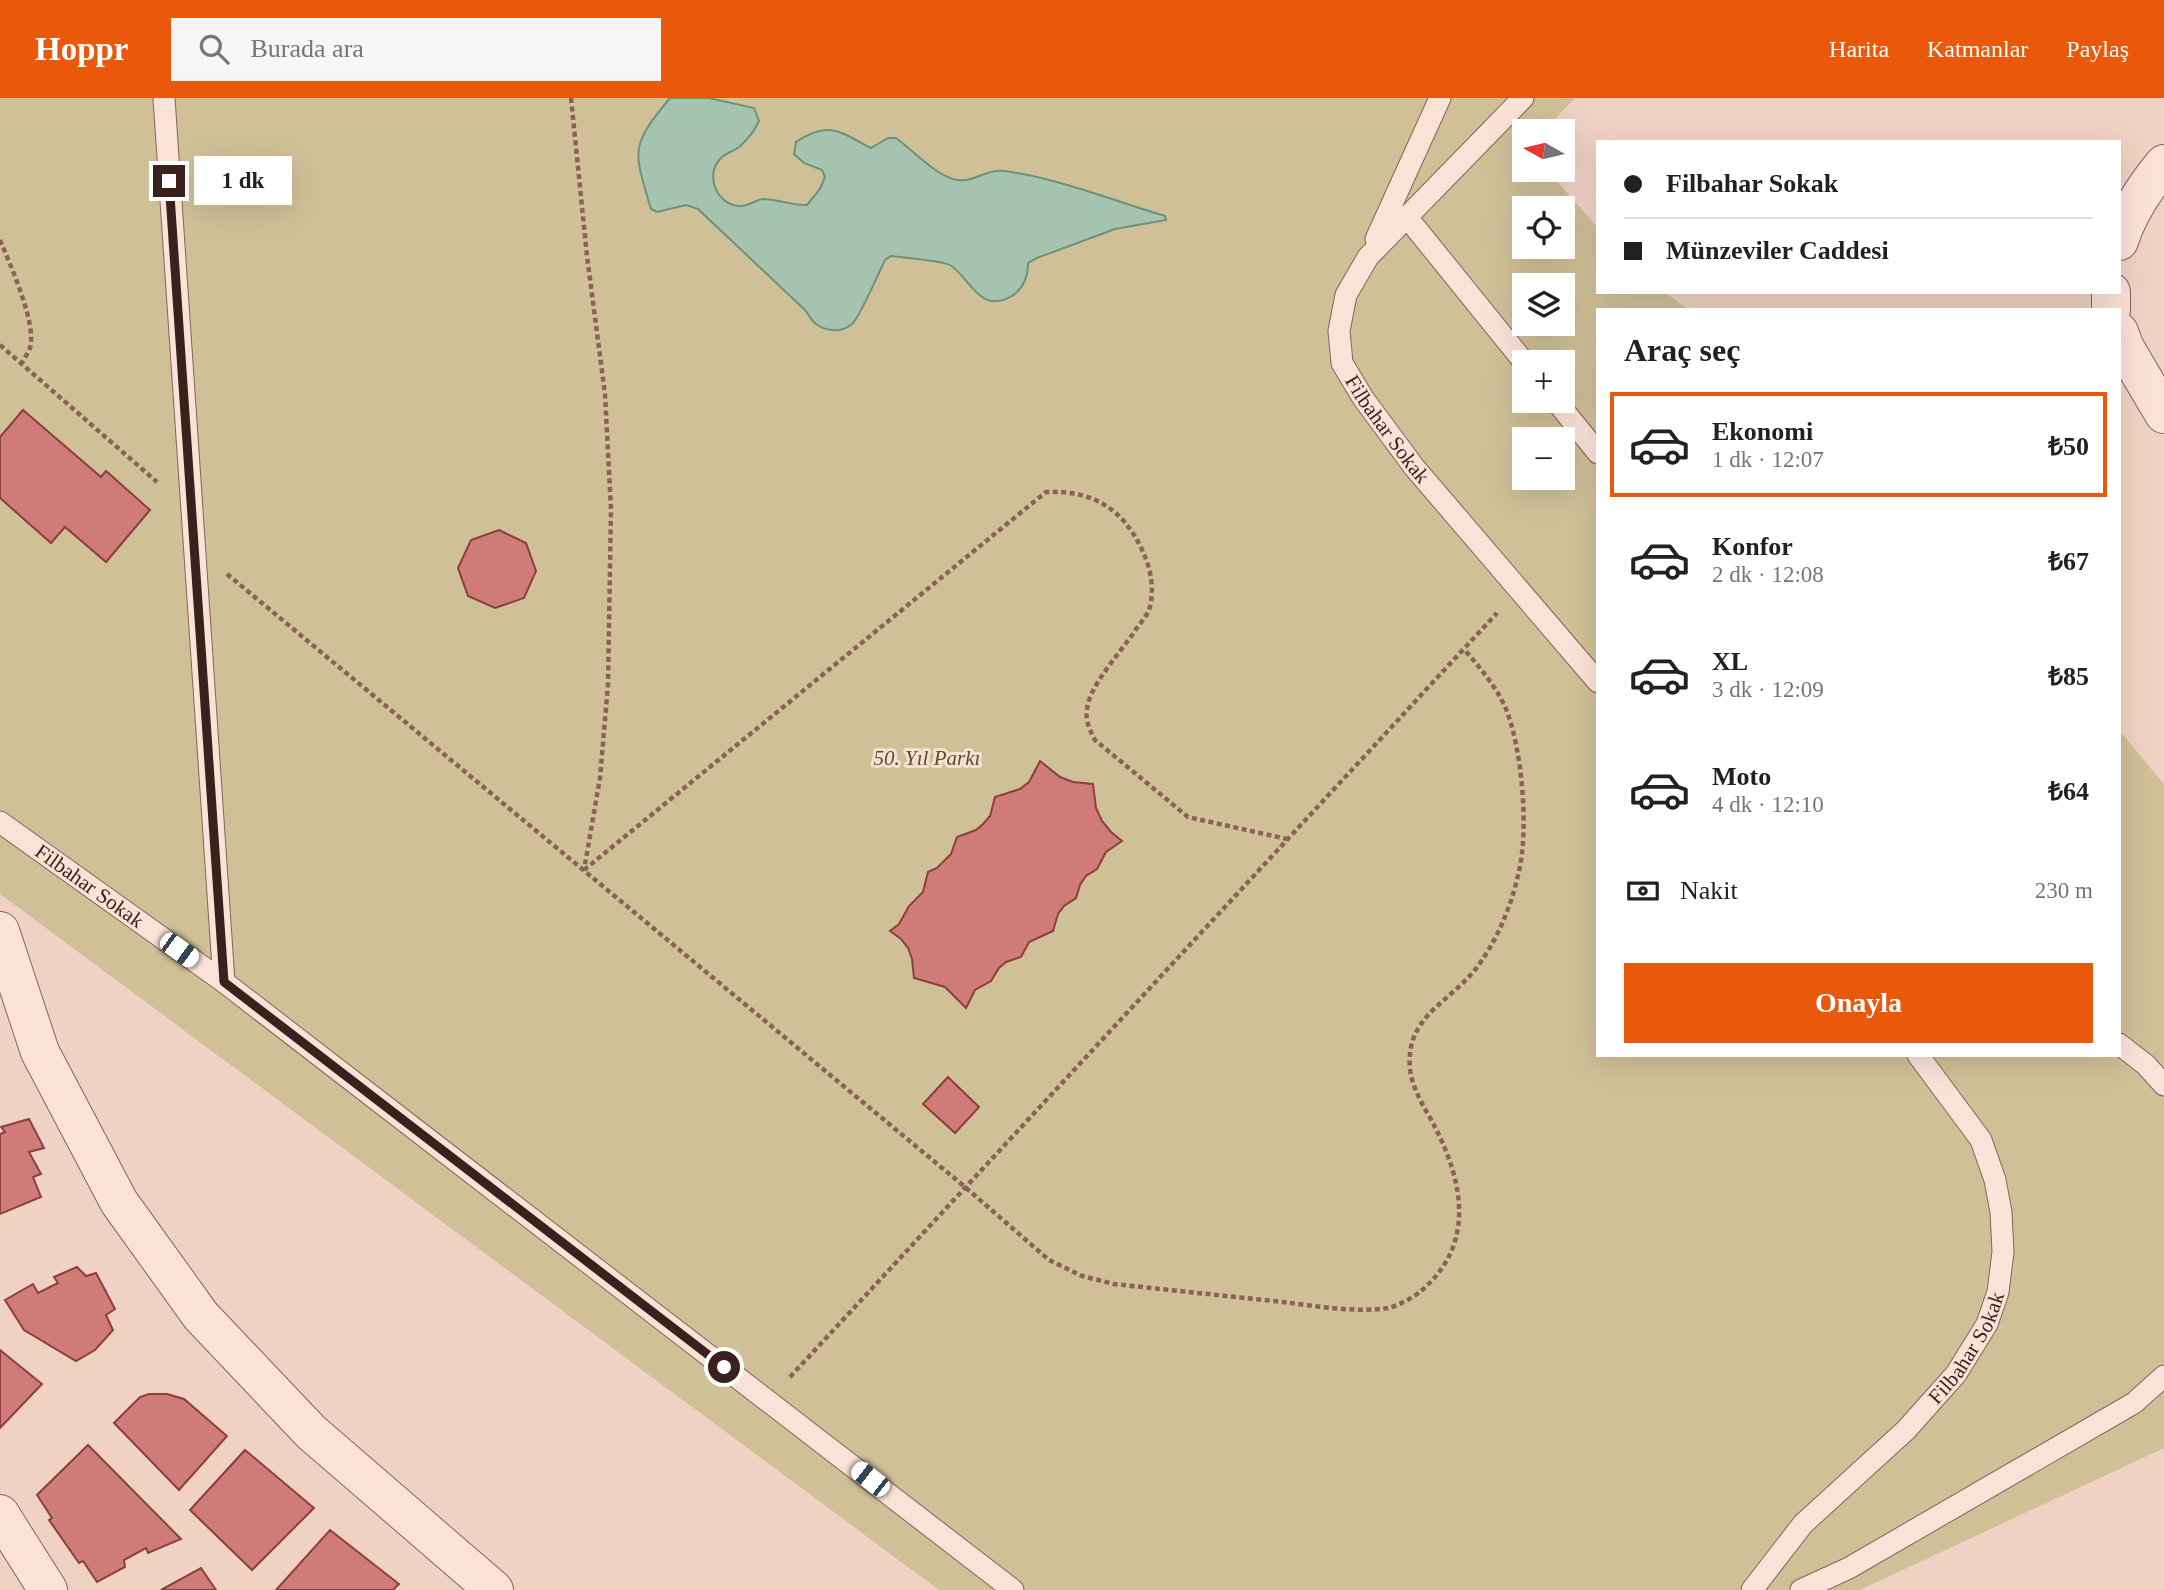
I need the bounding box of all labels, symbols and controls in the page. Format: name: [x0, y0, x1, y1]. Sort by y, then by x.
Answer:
search box: [171, 18, 661, 81]
icon: search: [195, 30, 233, 68]
text: Hoppr: [35, 31, 129, 67]
text: Burada ara: [251, 34, 364, 63]
text: Harita: [1829, 36, 1889, 62]
text: Katmanlar: [1927, 36, 2028, 62]
text: Paylaş: [2066, 36, 2129, 62]
north arrow: [1512, 119, 1575, 182]
map controls: [1512, 119, 1575, 490]
callout: 1 dk: [194, 156, 292, 206]
route end: [153, 165, 185, 197]
text: 1 dk: [222, 168, 264, 193]
text: Filbahar Sokak: [1666, 169, 1838, 198]
button: locate: [1512, 196, 1575, 259]
text: Münzeviler Caddesi: [1666, 236, 1889, 265]
button: layers: [1512, 273, 1575, 336]
text: Araç seç: [1624, 332, 1740, 368]
button: +: [1512, 350, 1575, 413]
street label: Filbahar Sokak: [1340, 371, 1435, 488]
icon: car: [1628, 413, 1691, 476]
text: Ekonomi: [1712, 417, 1813, 446]
button: −: [1512, 427, 1575, 490]
text: ₺50: [2048, 432, 2089, 461]
text: 1 dk · 12:07: [1712, 447, 1824, 472]
icon: car: [1628, 528, 1691, 591]
text: Konfor: [1712, 532, 1793, 561]
text: ₺67: [2048, 547, 2089, 576]
text: 2 dk · 12:08: [1712, 562, 1824, 587]
icon: car: [1628, 643, 1691, 706]
text: XL: [1712, 647, 1748, 676]
text: ₺85: [2048, 662, 2089, 691]
text: 3 dk · 12:09: [1712, 677, 1824, 702]
park label: 50. Yıl Parkı: [874, 746, 980, 770]
icon: car: [1628, 758, 1691, 821]
text: Moto: [1712, 762, 1771, 791]
text: ₺64: [2048, 777, 2089, 806]
text: 4 dk · 12:10: [1712, 792, 1824, 817]
street label: Filbahar Sokak: [31, 839, 149, 933]
icon: cash: [1624, 872, 1662, 910]
text: Nakit: [1680, 876, 1738, 905]
text: 230 m: [2035, 878, 2093, 903]
car: [156, 929, 203, 971]
button: Onayla: [1624, 963, 2093, 1043]
street label: Filbahar Sokak: [1923, 1288, 2009, 1409]
route start: [708, 1351, 740, 1383]
car: [847, 1458, 894, 1500]

